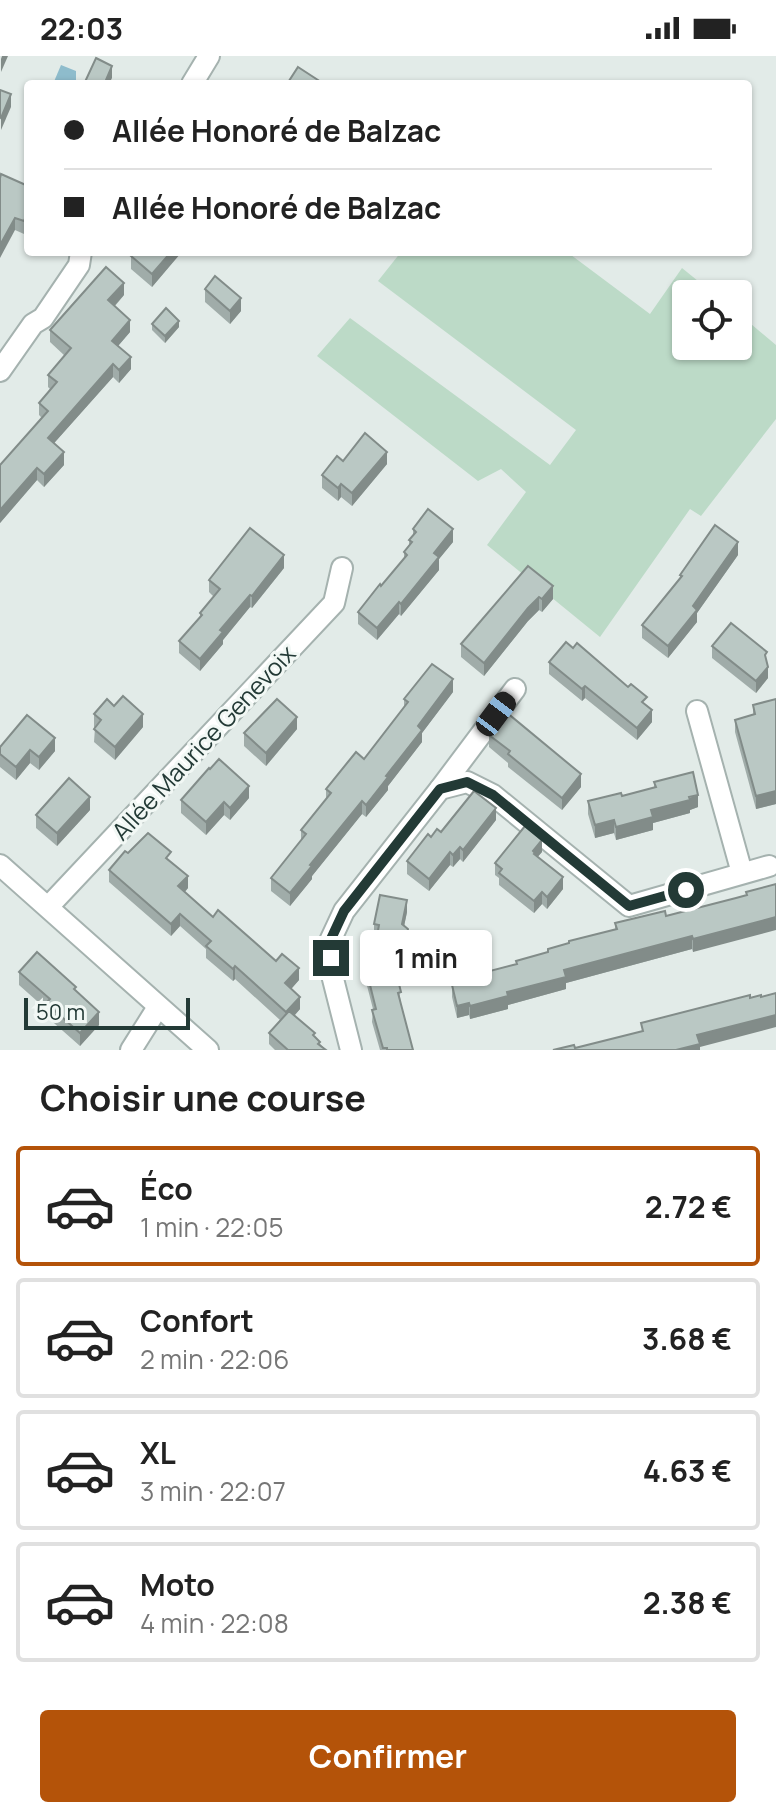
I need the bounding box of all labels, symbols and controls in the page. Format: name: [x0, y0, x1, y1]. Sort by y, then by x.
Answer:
text: 22:03: [40, 8, 123, 49]
text: Allée Honoré de Balzac: [112, 110, 441, 151]
text: Allée Honoré de Balzac: [112, 187, 441, 228]
map controls: [672, 280, 752, 360]
button: locate: [672, 280, 752, 360]
street label: Allée Maurice Genevoix: [104, 637, 302, 847]
car: [472, 688, 520, 740]
route start: [668, 872, 704, 908]
callout: 1 min: [359, 930, 491, 986]
route end: [313, 940, 349, 976]
text: 1 min: [394, 940, 458, 976]
scale bar: [24, 994, 190, 1030]
text: 50 m: [36, 997, 85, 1027]
text: Choisir une course: [40, 1073, 366, 1122]
text: Éco: [140, 1168, 193, 1209]
icon: car: [44, 1170, 116, 1242]
text: 2.72 €: [645, 1186, 732, 1227]
text: 1 min · 22:05: [140, 1209, 283, 1245]
text: Confort: [140, 1300, 254, 1341]
icon: car: [44, 1302, 116, 1374]
text: 3.68 €: [642, 1318, 732, 1359]
text: 2 min · 22:06: [140, 1341, 289, 1377]
text: XL: [140, 1432, 176, 1473]
icon: car: [44, 1434, 116, 1506]
text: 4.63 €: [643, 1450, 732, 1491]
text: 3 min · 22:07: [140, 1473, 286, 1509]
text: Moto: [140, 1564, 215, 1605]
icon: car: [44, 1566, 116, 1638]
text: 2.38 €: [643, 1582, 732, 1623]
text: 4 min · 22:08: [140, 1605, 289, 1641]
button: Confirmer: [40, 1710, 736, 1802]

